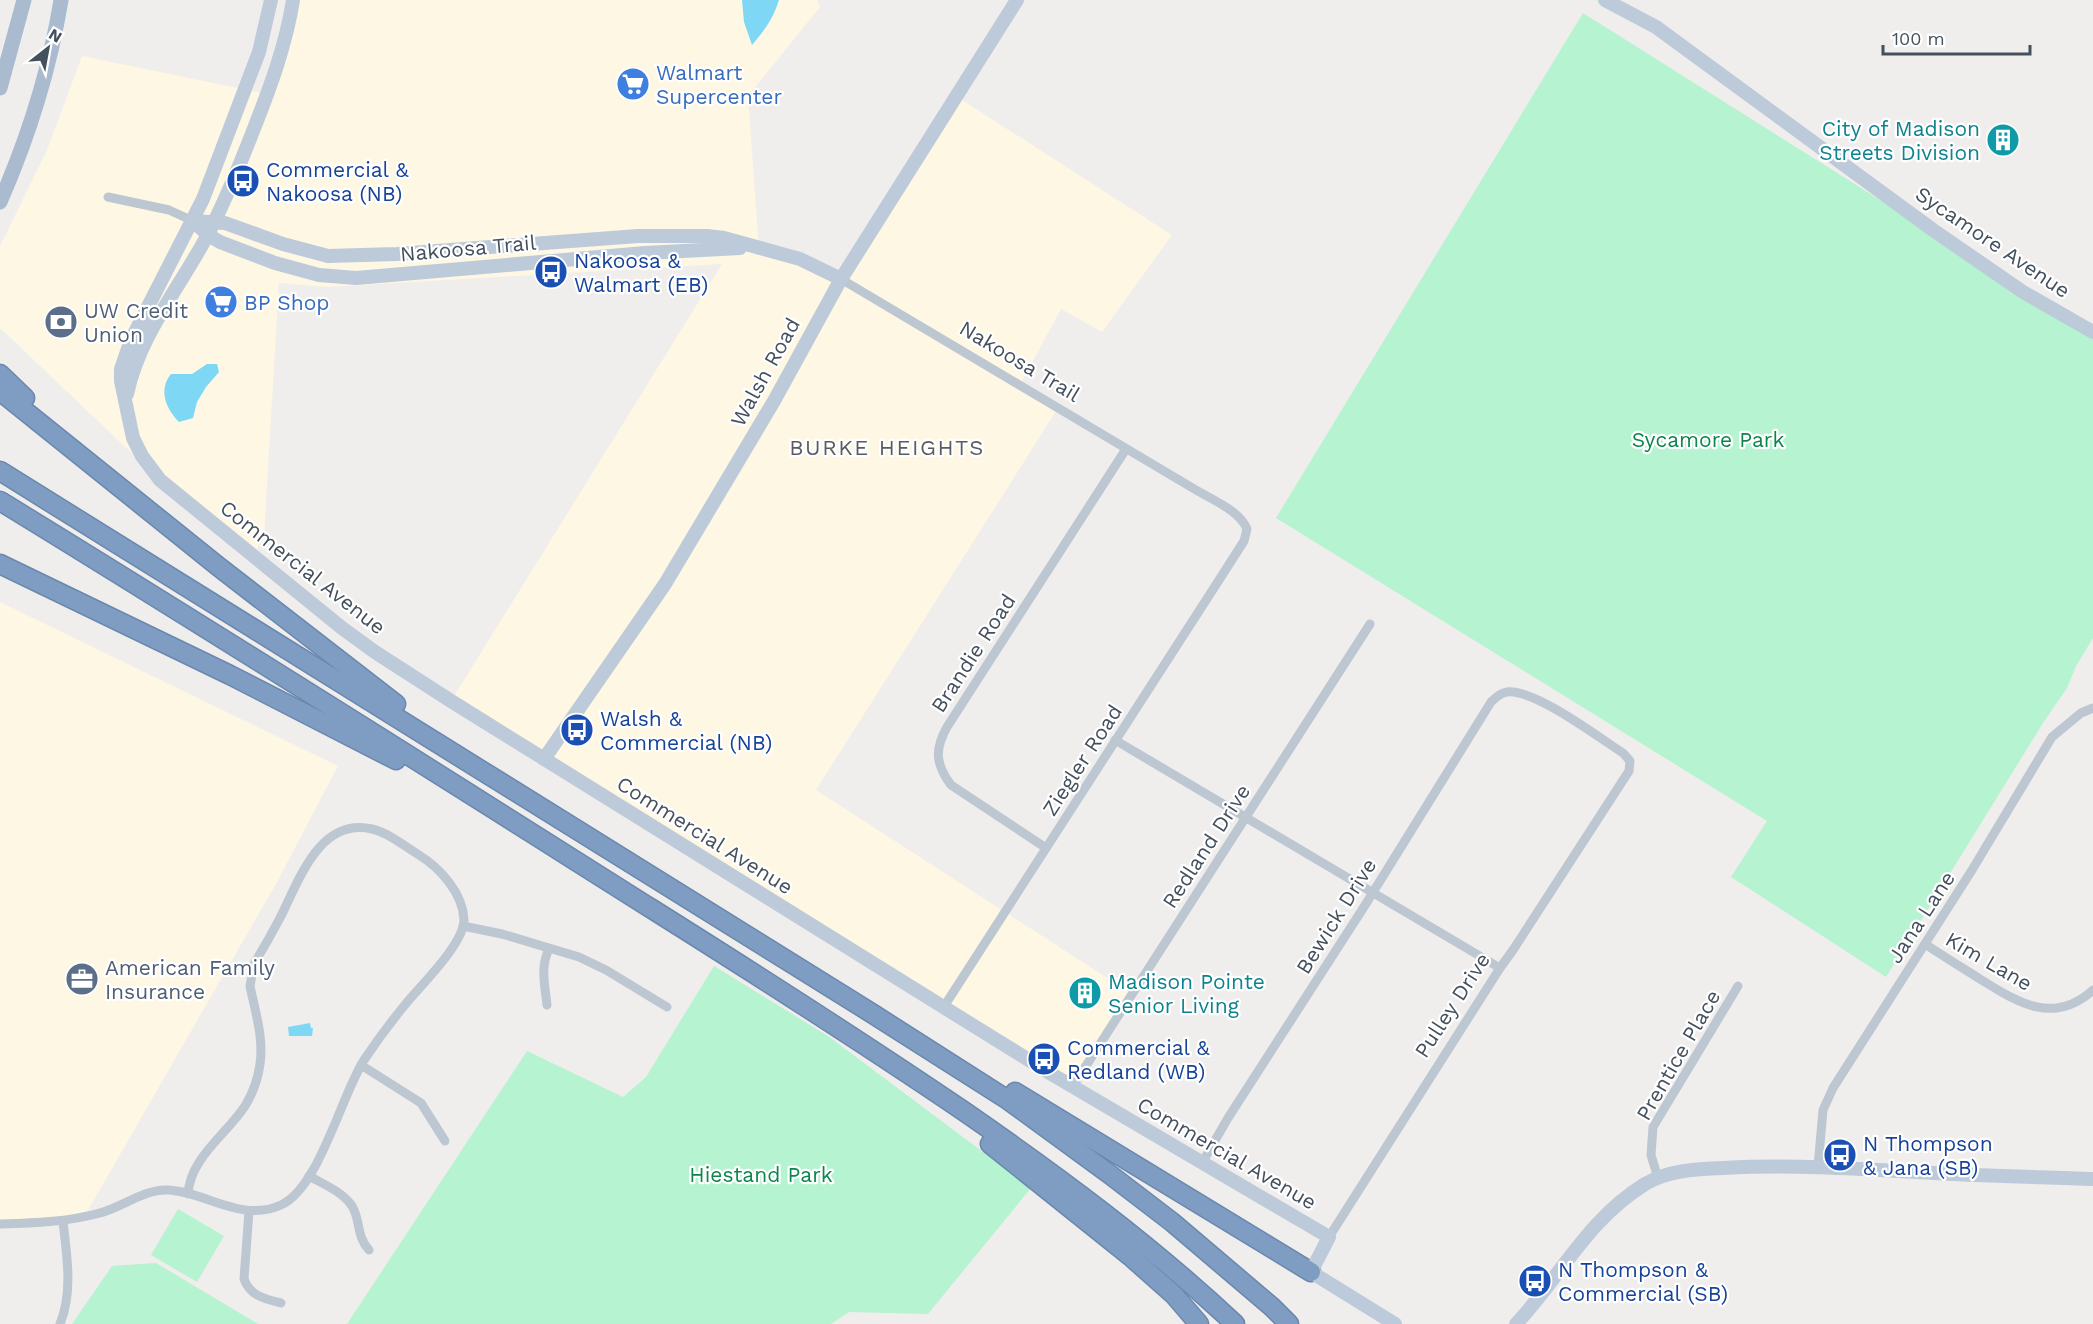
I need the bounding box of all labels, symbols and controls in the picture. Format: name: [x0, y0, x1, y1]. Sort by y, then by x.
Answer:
north arrow: [18, 18, 78, 78]
scale bar: [1883, 18, 2030, 56]
text: N: [45, 24, 65, 47]
text: 100 m: [1892, 28, 1945, 49]
place label: Walmart Supercenter: [656, 60, 782, 109]
supermarket icon: Walmart Supercenter: [615, 66, 651, 102]
place label: City of Madison Streets Division: [1819, 116, 1980, 165]
building icon: City of Madison Streets Division: [1985, 122, 2021, 158]
place label: Commercial & Nakoosa (NB): [266, 157, 409, 206]
bus stop icon: Commercial & Nakoosa (NB): [225, 163, 261, 199]
street label: Sycamore Avenue: [1911, 181, 2075, 303]
street label: Nakoosa Trail: [399, 230, 538, 266]
place label: Nakoosa & Walmart (EB): [574, 248, 708, 297]
bus stop icon: Nakoosa & Walmart (EB): [533, 254, 569, 290]
supermarket icon: BP Shop: [203, 284, 239, 320]
place label: BP Shop: [244, 290, 329, 315]
place label: UW Credit Union: [84, 298, 188, 347]
bank icon: UW Credit Union: [43, 304, 79, 340]
street label: Walsh Road: [725, 313, 805, 431]
street label: Nakoosa Trail: [955, 315, 1085, 407]
park label: Sycamore Park: [1632, 427, 1784, 452]
district label: BURKE HEIGHTS: [789, 435, 985, 460]
street label: Commercial Avenue: [215, 495, 391, 639]
street label: Brandie Road: [925, 589, 1021, 717]
street label: Ziegler Road: [1037, 700, 1127, 820]
place label: Walsh & Commercial (NB): [600, 706, 772, 755]
bus stop icon: Walsh & Commercial (NB): [559, 712, 595, 748]
street label: Commercial Avenue: [612, 771, 798, 899]
street label: Redland Drive: [1157, 779, 1255, 913]
street label: Bewick Drive: [1291, 854, 1381, 978]
street label: Jana Lane: [1882, 866, 1960, 968]
street label: Kim Lane: [1941, 926, 2037, 996]
street label: Pulley Drive: [1409, 948, 1495, 1062]
place label: American Family Insurance: [105, 955, 275, 1004]
office icon: American Family Insurance: [64, 961, 100, 997]
place label: Madison Pointe Senior Living: [1108, 969, 1265, 1018]
building icon: Madison Pointe Senior Living: [1067, 975, 1103, 1011]
street label: Prentice Place: [1631, 985, 1725, 1125]
place label: Commercial & Redland (WB): [1067, 1035, 1210, 1084]
bus stop icon: Commercial & Redland (WB): [1026, 1041, 1062, 1077]
street label: Commercial Avenue: [1133, 1091, 1321, 1215]
place label: N Thompson & Jana (SB): [1863, 1131, 1993, 1180]
bus stop icon: N Thompson & Jana (SB): [1822, 1137, 1858, 1173]
park label: Hiestand Park: [689, 1162, 833, 1187]
place label: N Thompson & Commercial (SB): [1558, 1257, 1728, 1306]
bus stop icon: N Thompson & Commercial (SB): [1517, 1263, 1553, 1299]

